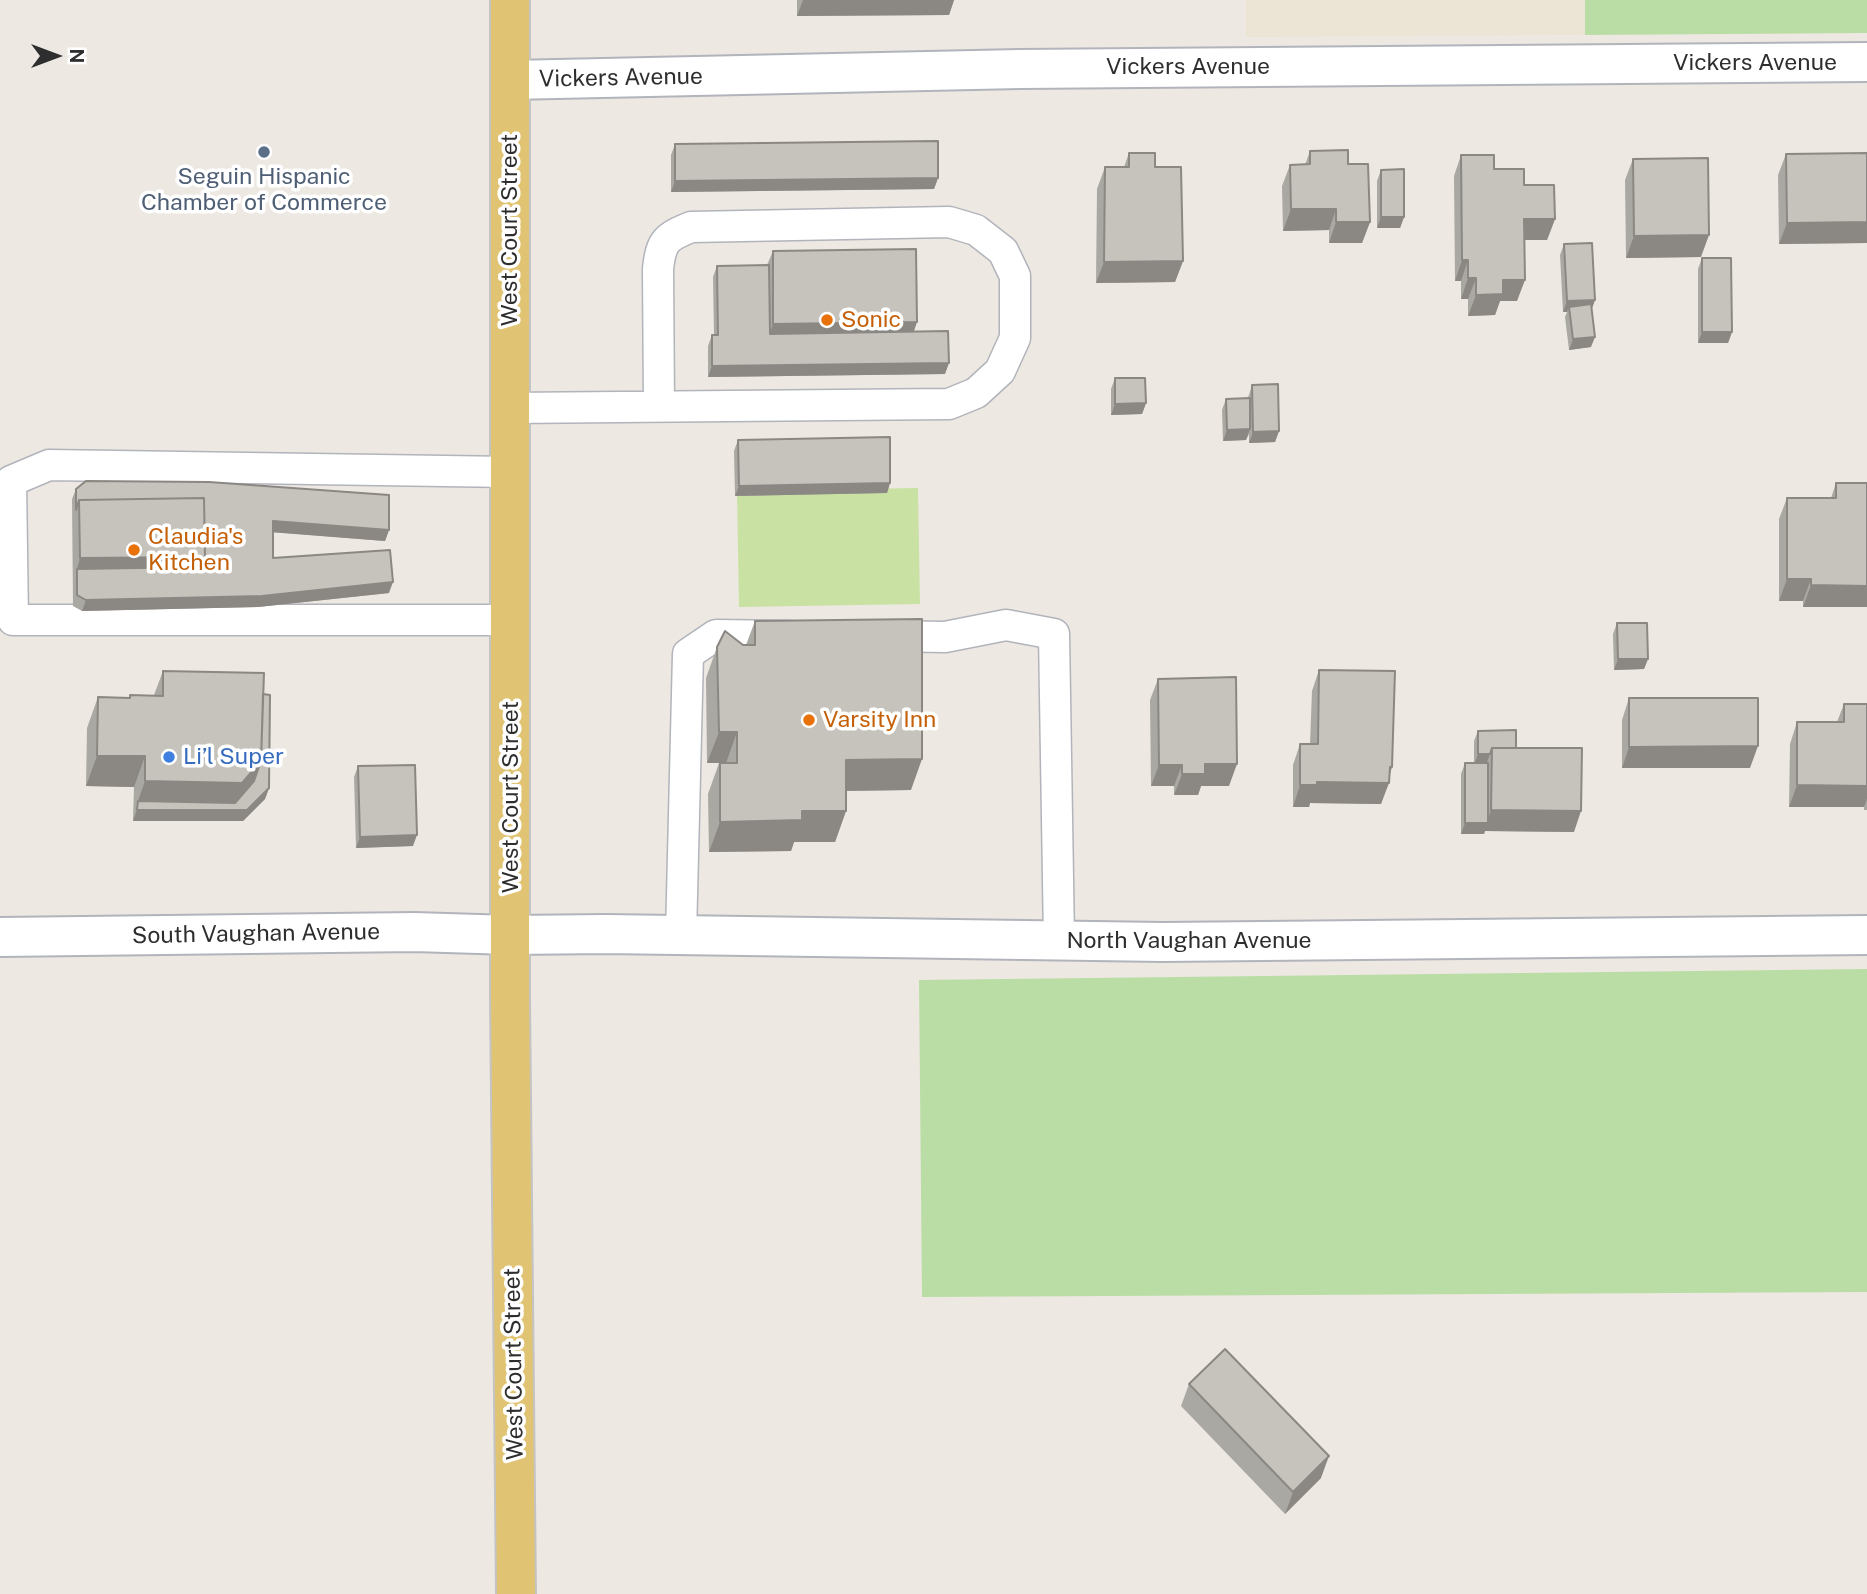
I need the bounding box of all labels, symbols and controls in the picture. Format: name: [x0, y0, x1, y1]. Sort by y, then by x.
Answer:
north arrow: [21, 21, 91, 91]
text: N: [66, 49, 88, 63]
street label: Vickers Avenue: [1673, 49, 1837, 77]
street label: Vickers Avenue: [1106, 53, 1270, 81]
street label: Vickers Avenue: [539, 63, 703, 93]
street label: West Court Street: [496, 134, 524, 326]
marker: Seguin Hispanic Chamber of Commerce: [256, 144, 272, 160]
place label: Seguin Hispanic Chamber of Commerce: [141, 163, 387, 217]
place label: Sonic: [841, 306, 901, 334]
marker: Sonic: [819, 312, 835, 328]
place label: Claudia's Kitchen: [148, 523, 243, 577]
marker: Claudia's Kitchen: [126, 542, 142, 558]
street label: West Court Street: [497, 701, 525, 893]
place label: Varsity Inn: [823, 706, 936, 734]
marker: Varsity Inn: [801, 712, 817, 728]
place label: Li’l Super: [183, 743, 284, 771]
marker: Li’l Super: [161, 749, 177, 765]
street label: South Vaughan Avenue: [132, 918, 380, 950]
street label: North Vaughan Avenue: [1066, 927, 1312, 955]
street label: West Court Street: [499, 1268, 529, 1460]

